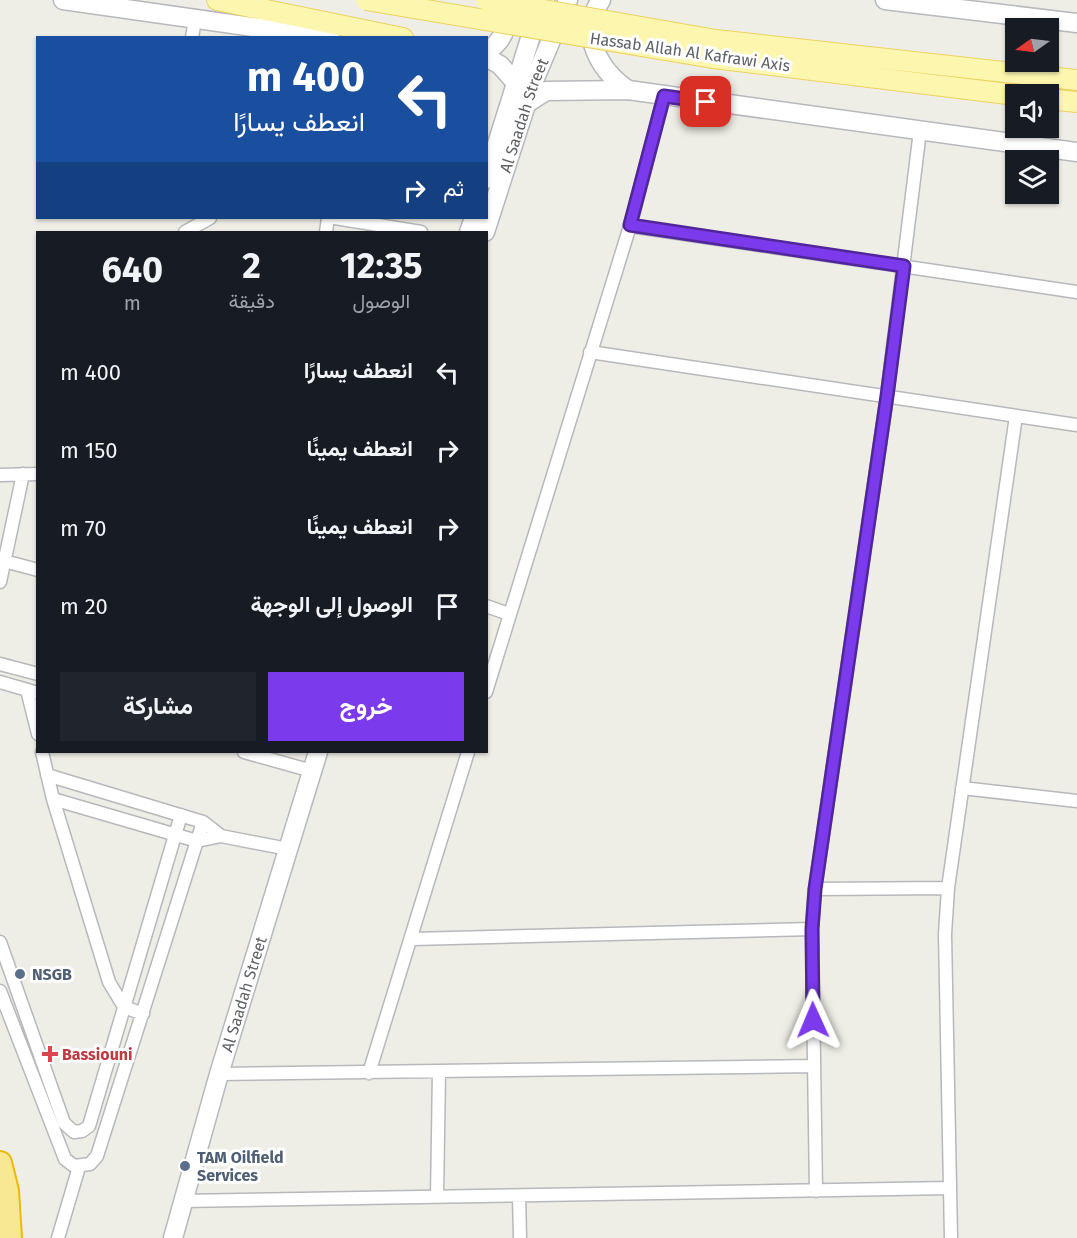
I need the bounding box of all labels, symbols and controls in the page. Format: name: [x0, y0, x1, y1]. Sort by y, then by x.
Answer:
north arrow: [1005, 18, 1059, 72]
map controls: [1005, 18, 1059, 204]
street label: Hassab Allah Al Kafrawi Axis: [589, 29, 791, 75]
text: 400 m: [247, 52, 365, 102]
street label: Al Saadah Street: [495, 55, 552, 175]
icon: left: [386, 60, 464, 138]
pin: [680, 76, 731, 127]
button: sound: [1005, 84, 1059, 138]
icon: arrive: [689, 85, 722, 118]
text: انعطف يسارًا: [233, 106, 365, 138]
button: layers: [1005, 150, 1059, 204]
icon: right: [398, 174, 431, 207]
text: ثم: [443, 175, 464, 202]
text: 2: [242, 244, 261, 288]
text: 12:35: [340, 244, 423, 288]
text: 640: [101, 248, 163, 292]
text: دقيقة: [228, 289, 275, 313]
text: الوصول: [353, 289, 410, 313]
text: m: [124, 291, 141, 315]
icon: left: [431, 356, 464, 389]
text: انعطف يسارًا: [304, 357, 413, 384]
text: 400 m: [60, 359, 121, 386]
icon: right: [431, 434, 464, 467]
text: انعطف يمينًا: [306, 435, 413, 462]
text: 150 m: [60, 437, 118, 464]
icon: right: [431, 512, 464, 545]
text: انعطف يمينًا: [306, 513, 413, 540]
text: 70 m: [60, 515, 106, 542]
icon: arrive: [431, 590, 464, 623]
text: الوصول إلى الوجهة: [250, 591, 413, 618]
text: 20 m: [60, 593, 108, 620]
button: مشاركة: [60, 672, 256, 741]
button: خروج: [268, 672, 464, 741]
street label: Al Saadah Street: [217, 934, 270, 1054]
place label: NSGB: [32, 965, 72, 984]
marker: NSGB: [13, 967, 27, 981]
position arrow: [781, 988, 845, 1052]
place label: Bassiouni: [62, 1045, 133, 1064]
marker: Bassiouni: [43, 1047, 57, 1061]
place label: TAM Oilfield Services: [197, 1148, 284, 1185]
marker: TAM Oilfield Services: [178, 1159, 192, 1173]

